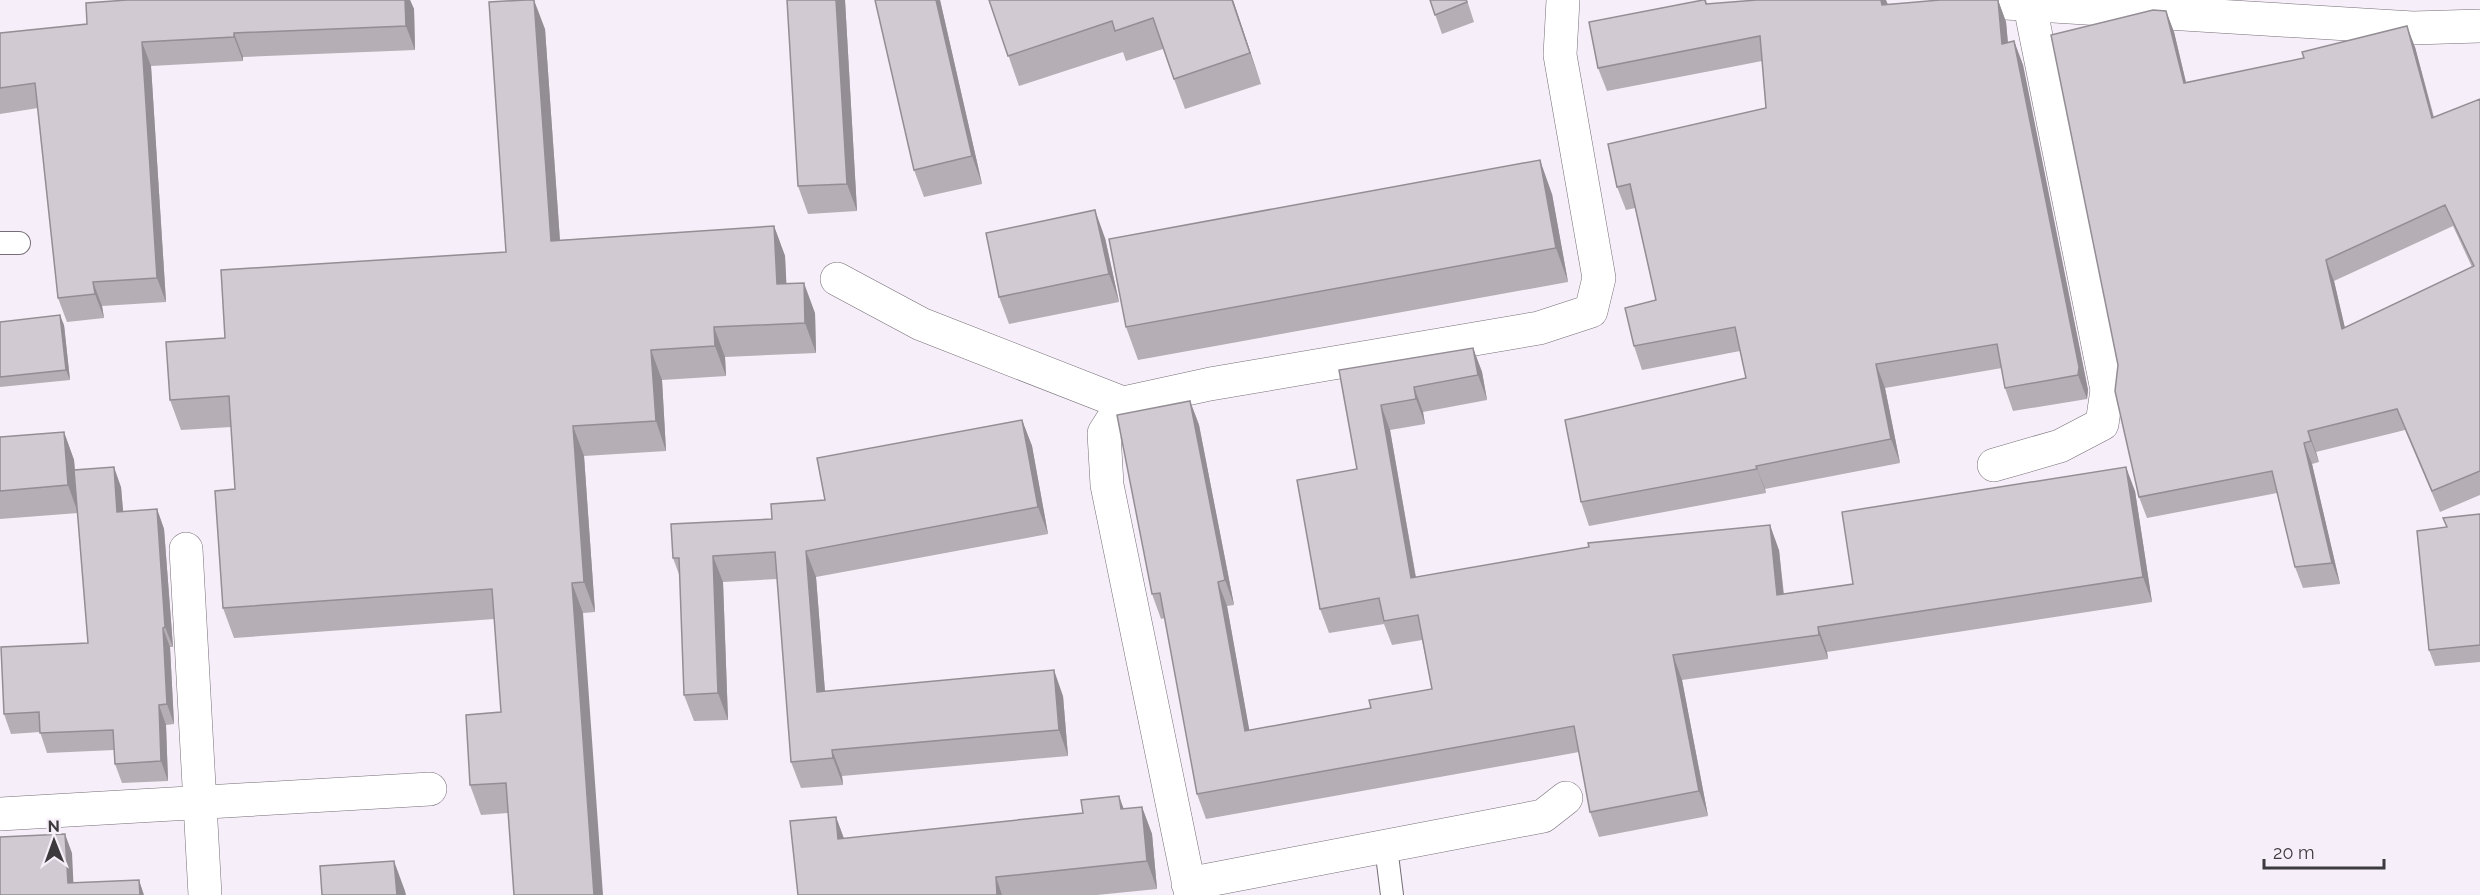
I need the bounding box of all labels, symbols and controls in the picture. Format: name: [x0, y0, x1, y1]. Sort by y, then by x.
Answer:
north arrow: [24, 811, 84, 871]
text: N: [47, 817, 60, 836]
scale bar: [2264, 832, 2384, 870]
text: 20 m: [2273, 842, 2315, 863]

